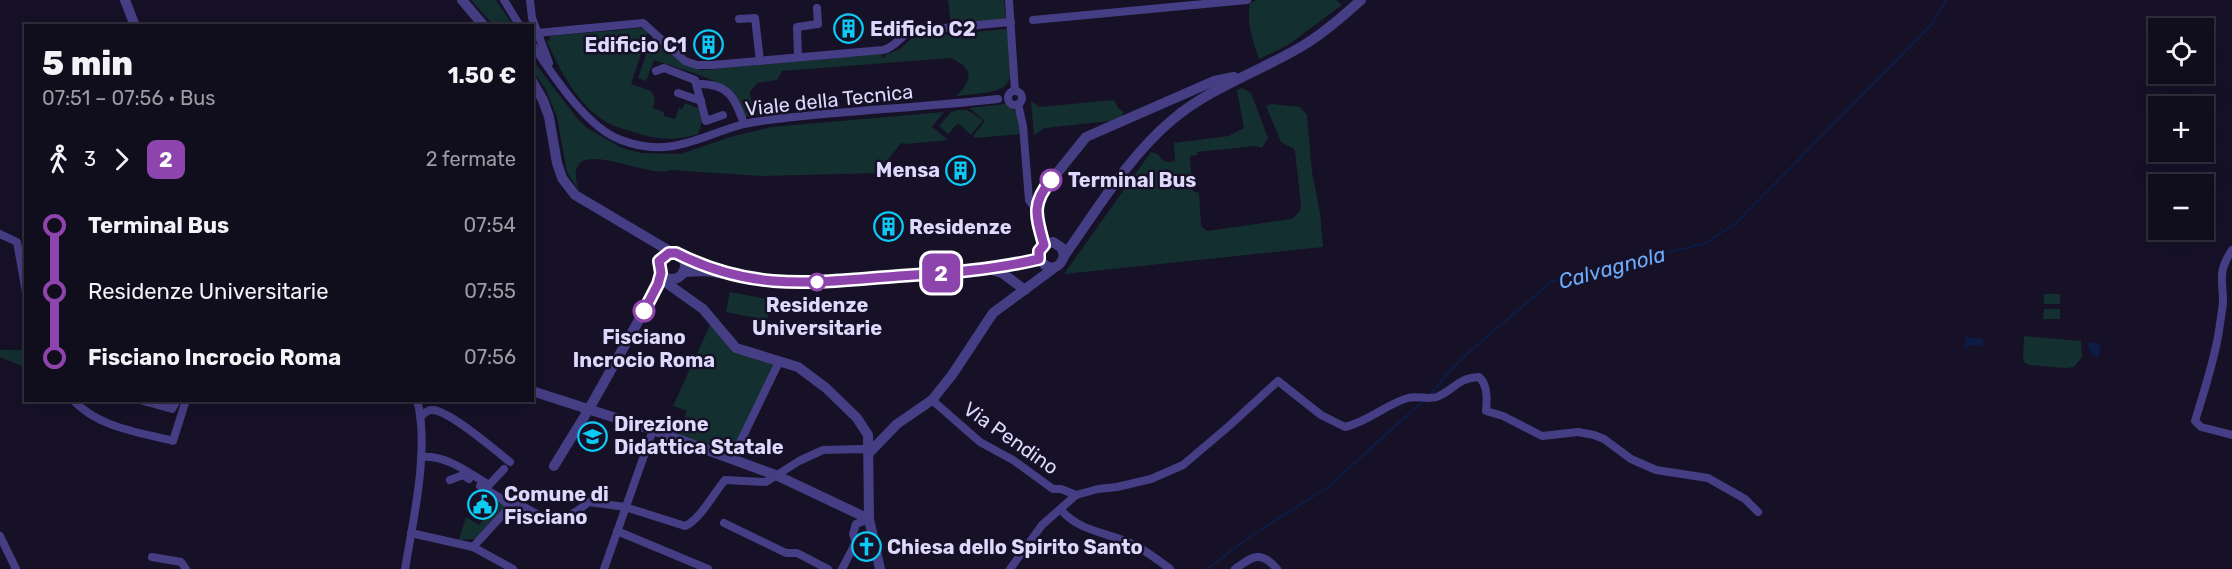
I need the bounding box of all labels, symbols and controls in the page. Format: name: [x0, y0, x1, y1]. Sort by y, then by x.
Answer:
building icon: Edificio C2: [833, 13, 865, 45]
place label: Edificio C2: [870, 17, 976, 41]
map controls: [2148, 18, 2214, 240]
button: locate: [2148, 18, 2214, 84]
building icon: Edificio C1: [692, 29, 724, 61]
place label: Edificio C1: [584, 33, 687, 57]
text: 5 min: [42, 44, 133, 83]
text: 1.50 €: [448, 62, 516, 89]
street label: Viale della Tecnica: [744, 79, 914, 121]
text: 07:51 – 07:56 · Bus: [42, 86, 216, 110]
button: +: [2148, 96, 2214, 162]
icon: walk: [42, 143, 75, 176]
icon: forward: [105, 143, 138, 176]
text: 3: [84, 147, 96, 171]
text: 2: [159, 147, 173, 172]
text: 2 fermate: [426, 147, 516, 171]
building icon: Mensa: [945, 154, 977, 186]
place label: Mensa: [876, 158, 940, 182]
place label: Terminal Bus: [1068, 168, 1196, 192]
marker: Terminal Bus: [1040, 169, 1062, 191]
button: −: [2148, 174, 2214, 240]
building icon: Residenze: [872, 211, 904, 243]
text: Terminal Bus: [88, 212, 229, 239]
text: 07:54: [464, 213, 516, 237]
place label: Residenze: [909, 215, 1012, 239]
water label: Calvagnola: [1556, 241, 1668, 294]
line badge: 2: [922, 254, 960, 292]
text: 2: [934, 261, 948, 286]
marker: Residenze Universitarie: [808, 273, 826, 291]
text: Residenze Universitarie: [88, 278, 328, 305]
text: 07:55: [464, 279, 516, 303]
place label: Residenze Universitarie: [752, 293, 882, 340]
marker: Fisciano Incrocio Roma: [633, 300, 655, 322]
place label: Fisciano Incrocio Roma: [573, 325, 715, 372]
text: Fisciano Incrocio Roma: [88, 344, 341, 371]
text: 07:56: [464, 345, 516, 369]
street label: Via Pendino: [959, 397, 1063, 479]
place label: Direzione Didattica Statale: [614, 412, 784, 459]
school or university icon: Direzione Didattica Statale: [577, 420, 609, 452]
place label: Comune di Fisciano: [504, 482, 609, 529]
public building icon: Comune di Fisciano: [467, 489, 499, 521]
church icon: Chiesa dello Spirito Santo: [850, 531, 882, 563]
place label: Chiesa dello Spirito Santo: [887, 535, 1143, 559]

